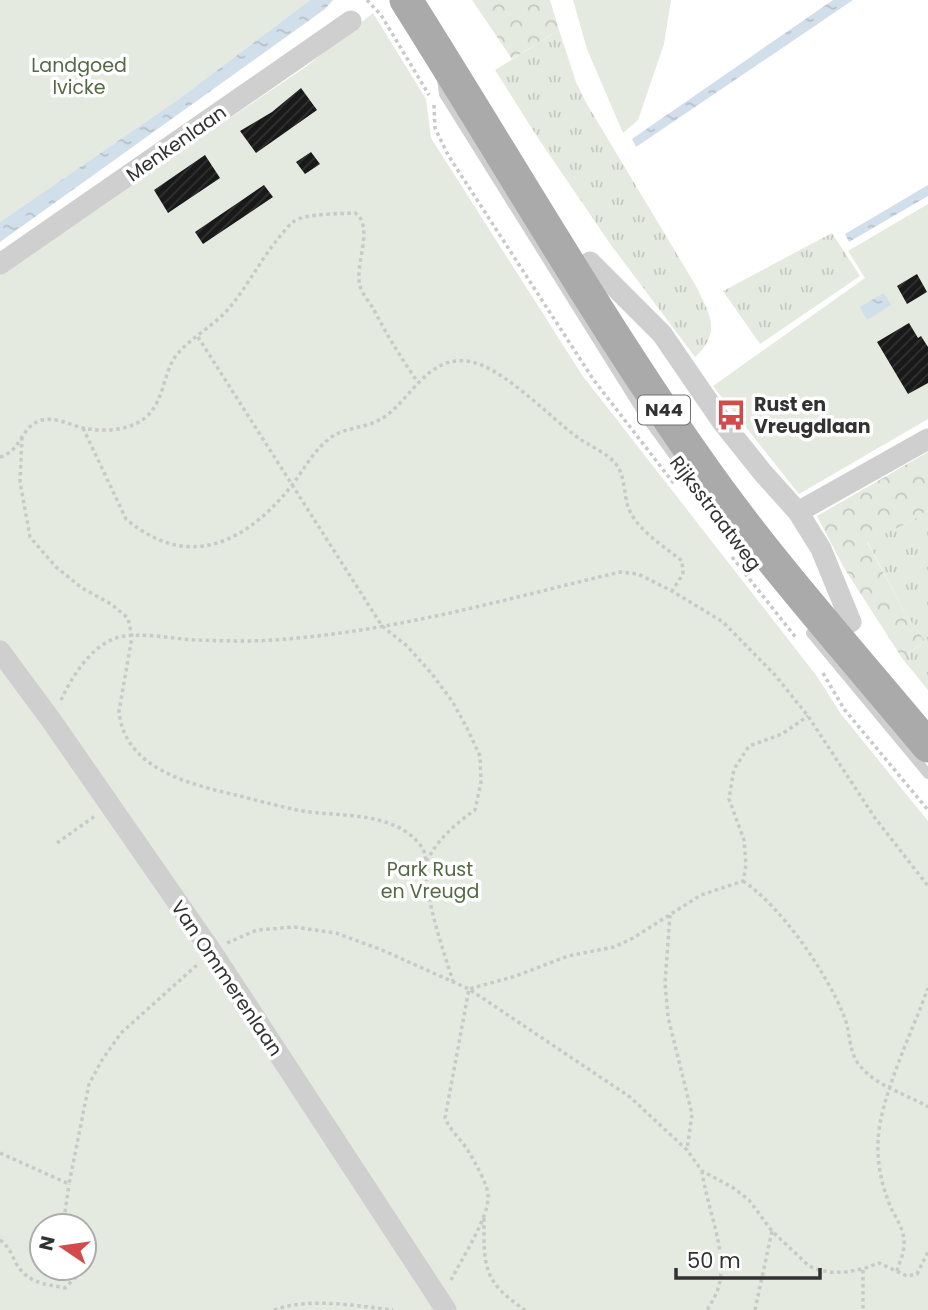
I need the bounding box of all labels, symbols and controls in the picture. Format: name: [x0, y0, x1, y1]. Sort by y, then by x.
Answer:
park label: Landgoed Ivicke: [31, 52, 127, 101]
street label: Menkenlaan: [121, 99, 232, 188]
place label: Rust en Vreugdlaan: [754, 391, 871, 440]
road number: N44: [638, 396, 690, 424]
bus stop icon: Rust en Vreugdlaan: [714, 398, 748, 432]
street label: Rijksstraatweg: [663, 450, 768, 576]
park label: Park Rust en Vreugd: [381, 856, 479, 905]
street label: Van Ommerenlaan: [164, 895, 289, 1061]
north arrow: [28, 1212, 98, 1282]
text: N: [32, 1233, 62, 1253]
scale bar: [676, 1236, 820, 1280]
text: 50 m: [687, 1246, 741, 1275]

